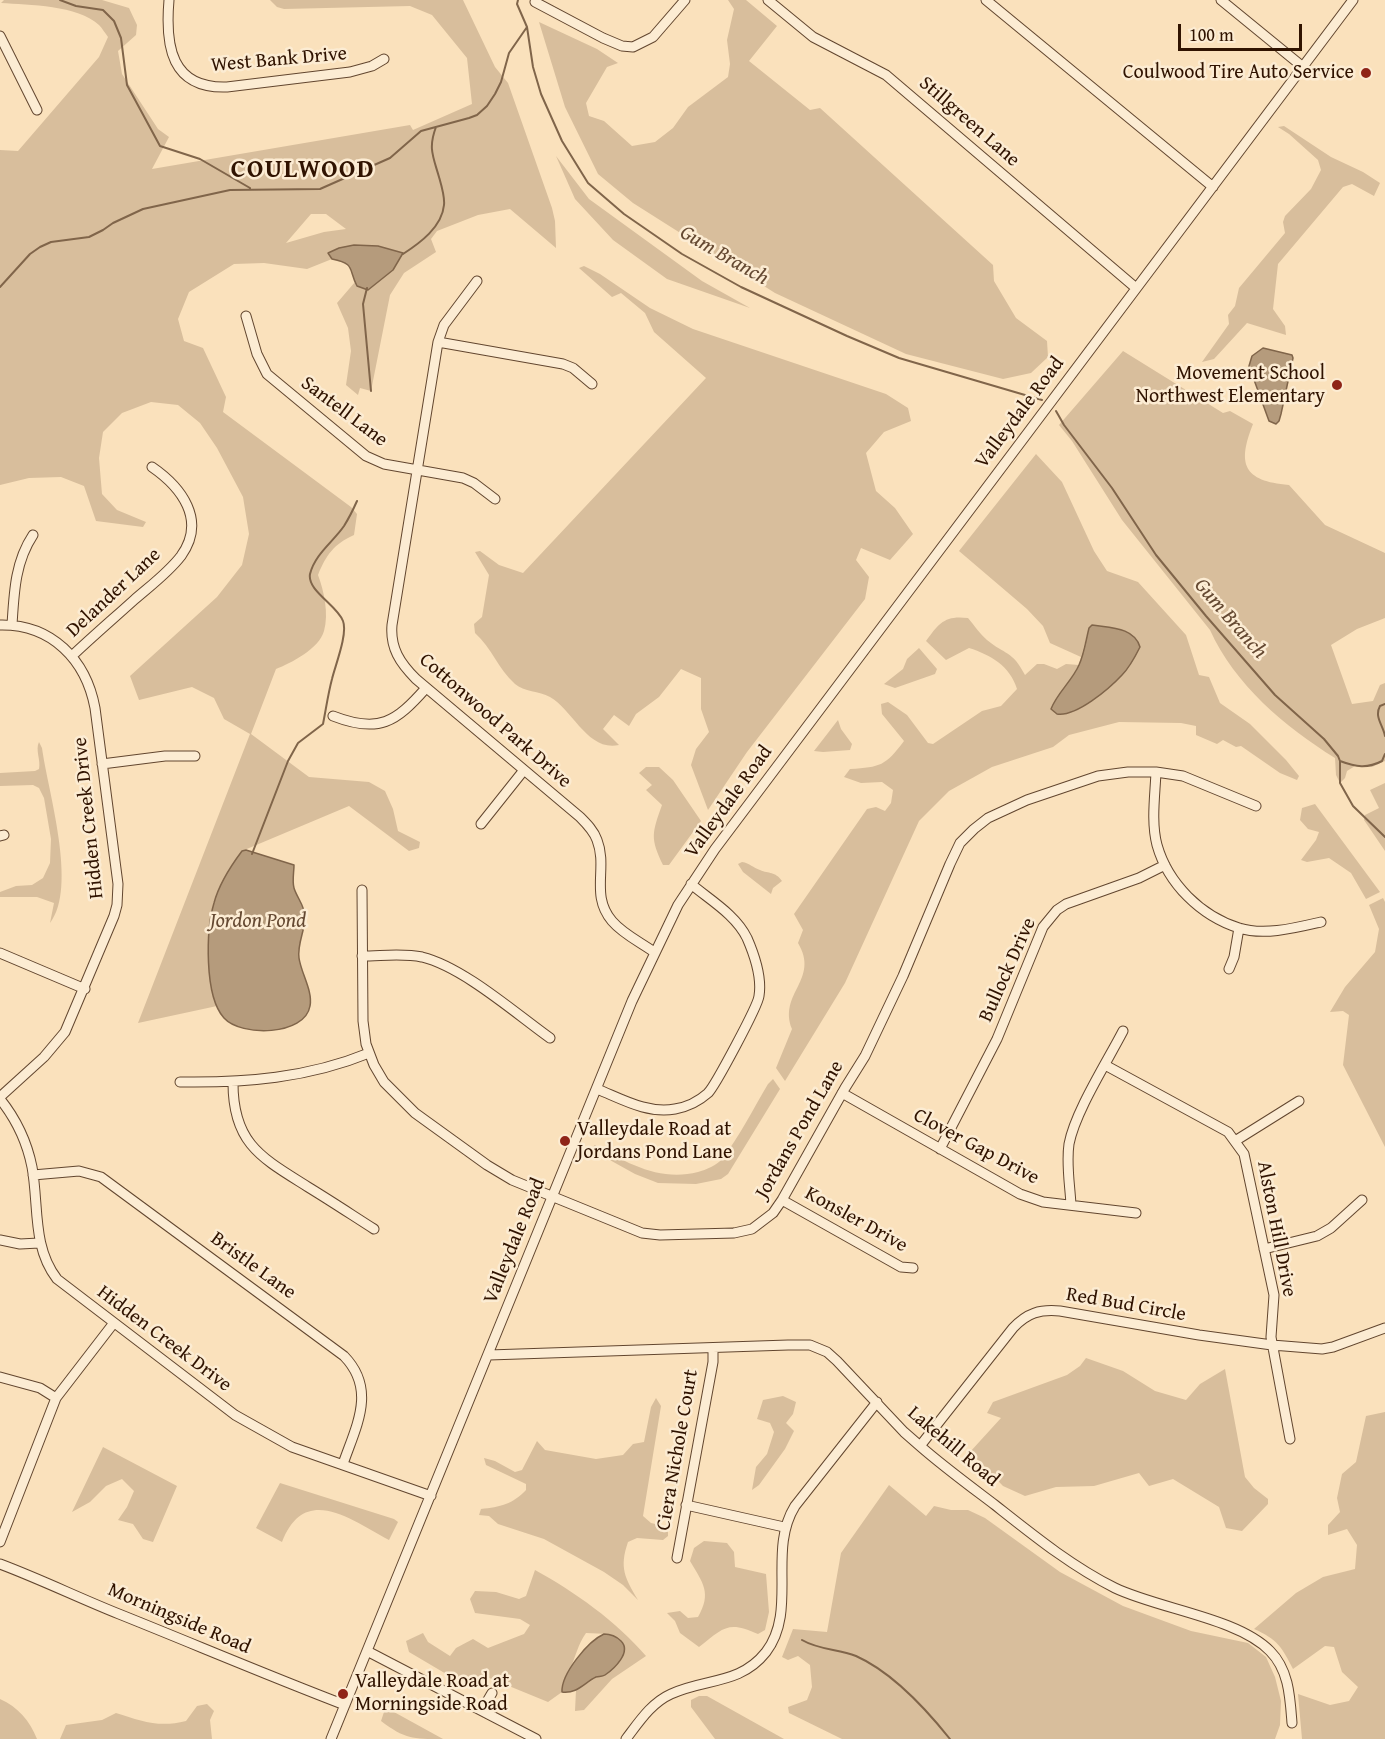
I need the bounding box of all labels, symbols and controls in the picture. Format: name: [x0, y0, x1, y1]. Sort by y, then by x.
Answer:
scale bar: [1181, 12, 1306, 50]
text: 100 m: [1189, 21, 1234, 48]
street label: West Bank Drive: [210, 42, 348, 78]
place label: Coulwood Tire Auto Service: [1123, 61, 1354, 85]
marker: Coulwood Tire Auto Service: [1359, 66, 1373, 80]
street label: Stillgreen Lane: [914, 72, 1024, 172]
district label: COULWOOD: [231, 154, 375, 186]
water label: Gum Branch: [675, 220, 773, 292]
street label: Valleydale Road: [970, 353, 1070, 473]
place label: Movement School Northwest Elementary: [1136, 362, 1325, 409]
street label: Santell Lane: [296, 372, 392, 452]
marker: Movement School Northwest Elementary: [1330, 378, 1344, 392]
street label: Delander Lane: [62, 543, 166, 643]
water label: Gum Branch: [1188, 574, 1272, 664]
street label: Cottonwood Park Drive: [414, 648, 576, 794]
street label: Hidden Creek Drive: [69, 736, 109, 900]
street label: Valleydale Road: [680, 741, 778, 863]
water label: Jordon Pond: [210, 909, 306, 935]
street label: Bullock Drive: [974, 914, 1042, 1026]
street label: Jordans Pond Lane: [751, 1057, 849, 1203]
street label: Clover Gap Drive: [909, 1104, 1043, 1190]
place label: Valleydale Road at Jordans Pond Lane: [577, 1118, 732, 1165]
marker: Valleydale Road at Jordans Pond Lane: [558, 1134, 572, 1148]
street label: Alston Hill Drive: [1251, 1159, 1301, 1299]
street label: Valleydale Road: [479, 1175, 551, 1307]
street label: Konsler Drive: [800, 1182, 912, 1258]
street label: Bristle Lane: [206, 1227, 300, 1305]
street label: Hidden Creek Drive: [92, 1281, 236, 1397]
street label: Red Bud Circle: [1064, 1283, 1188, 1327]
street label: Ciera Nichole Court: [652, 1368, 704, 1532]
street label: Lakehill Road: [902, 1402, 1004, 1492]
street label: Morningside Road: [104, 1578, 254, 1660]
place label: Valleydale Road at Morningside Road: [355, 1670, 509, 1717]
marker: Valleydale Road at Morningside Road: [336, 1687, 350, 1701]

